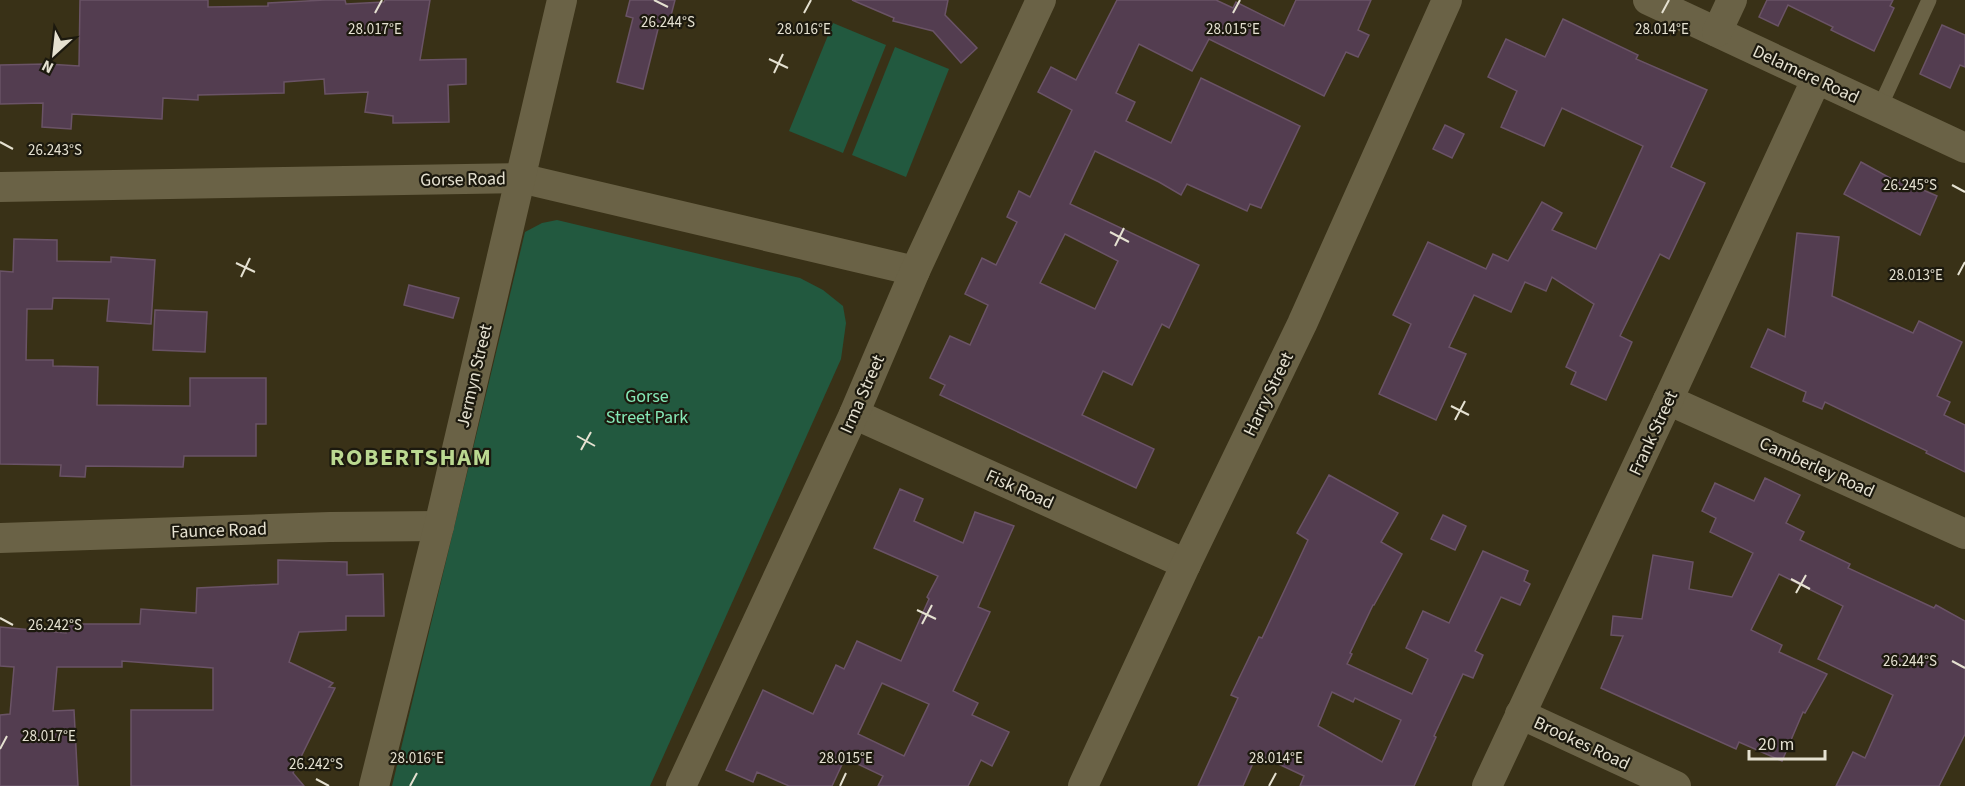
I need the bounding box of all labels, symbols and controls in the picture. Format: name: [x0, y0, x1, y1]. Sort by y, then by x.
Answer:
text: 26.244°S: [641, 12, 695, 33]
text: 28.017°E: [348, 19, 402, 40]
text: 28.016°E: [777, 19, 831, 40]
text: 28.015°E: [1206, 19, 1260, 40]
text: 28.014°E: [1635, 19, 1689, 40]
north arrow: [24, 24, 84, 84]
street label: Delamere Road: [1749, 39, 1863, 110]
text: N: [38, 54, 57, 79]
text: 26.243°S: [28, 140, 82, 161]
street label: Gorse Road: [420, 166, 506, 193]
text: 26.245°S: [1883, 175, 1937, 196]
text: 28.013°E: [1889, 265, 1943, 286]
street label: Jermyn Street: [450, 322, 499, 430]
street label: Harry Street: [1237, 348, 1300, 441]
street label: Irma Street: [834, 351, 891, 438]
park label: Gorse Street Park: [606, 384, 688, 430]
street label: Frank Street: [1623, 387, 1684, 480]
street label: Camberley Road: [1755, 431, 1878, 504]
district label: ROBERTSHAM: [330, 440, 492, 475]
street label: Fisk Road: [982, 463, 1058, 516]
street label: Faunce Road: [171, 516, 267, 545]
text: 26.242°S: [28, 615, 82, 636]
text: 26.244°S: [1883, 651, 1937, 672]
street label: Brookes Road: [1530, 710, 1634, 777]
scale bar: [1749, 723, 1826, 761]
text: 28.017°E: [22, 726, 76, 747]
text: 20 m: [1758, 732, 1794, 757]
text: 28.016°E: [390, 748, 444, 769]
text: 28.015°E: [819, 748, 873, 769]
text: 28.014°E: [1249, 748, 1303, 769]
text: 26.242°S: [289, 754, 343, 775]

